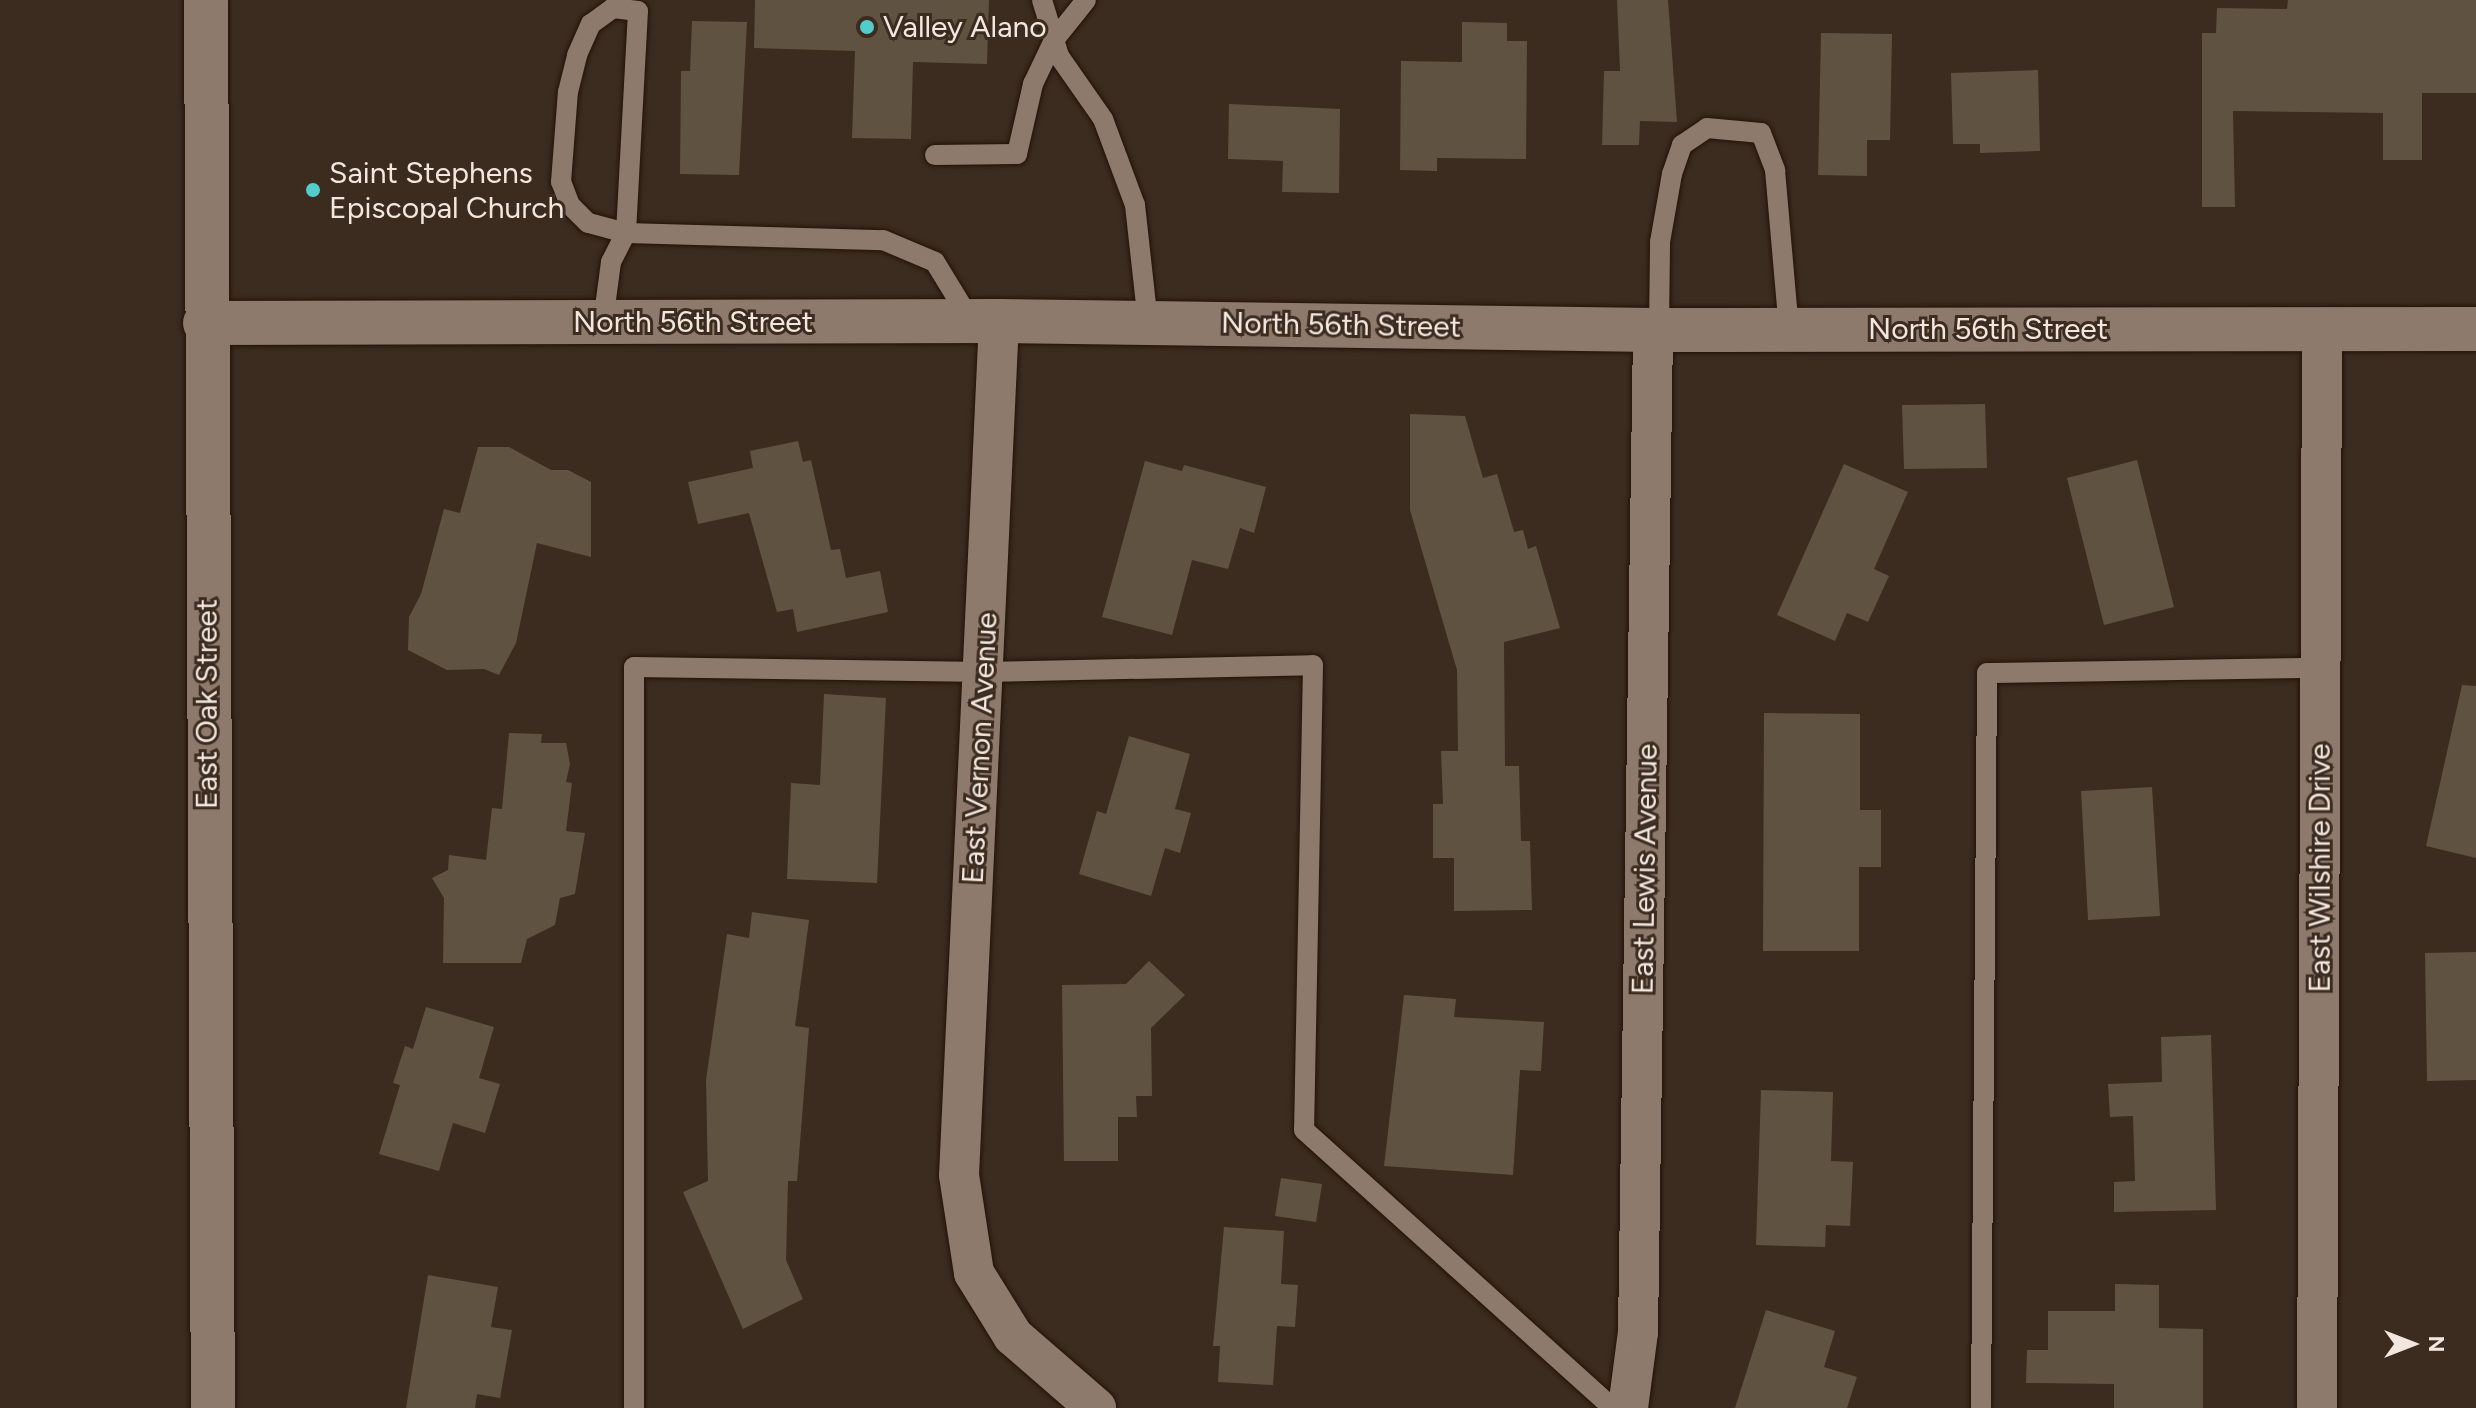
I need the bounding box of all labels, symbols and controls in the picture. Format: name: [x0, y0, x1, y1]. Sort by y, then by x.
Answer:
place label: Valley Alano: [883, 9, 1047, 45]
marker: Valley Alano: [858, 18, 876, 36]
place label: Saint Stephens Episcopal Church: [329, 155, 564, 226]
marker: Saint Stephens Episcopal Church: [304, 181, 322, 199]
street label: North 56th Street: [573, 304, 813, 340]
street label: North 56th Street: [1221, 305, 1461, 345]
street label: North 56th Street: [1868, 311, 2108, 347]
street label: East Oak Street: [189, 599, 225, 809]
street label: East Vernon Avenue: [955, 611, 1005, 885]
street label: East Lewis Avenue: [1625, 743, 1665, 995]
street label: East Wilshire Drive: [2302, 743, 2338, 993]
north arrow: [2372, 1304, 2452, 1384]
text: N: [2423, 1335, 2450, 1353]

